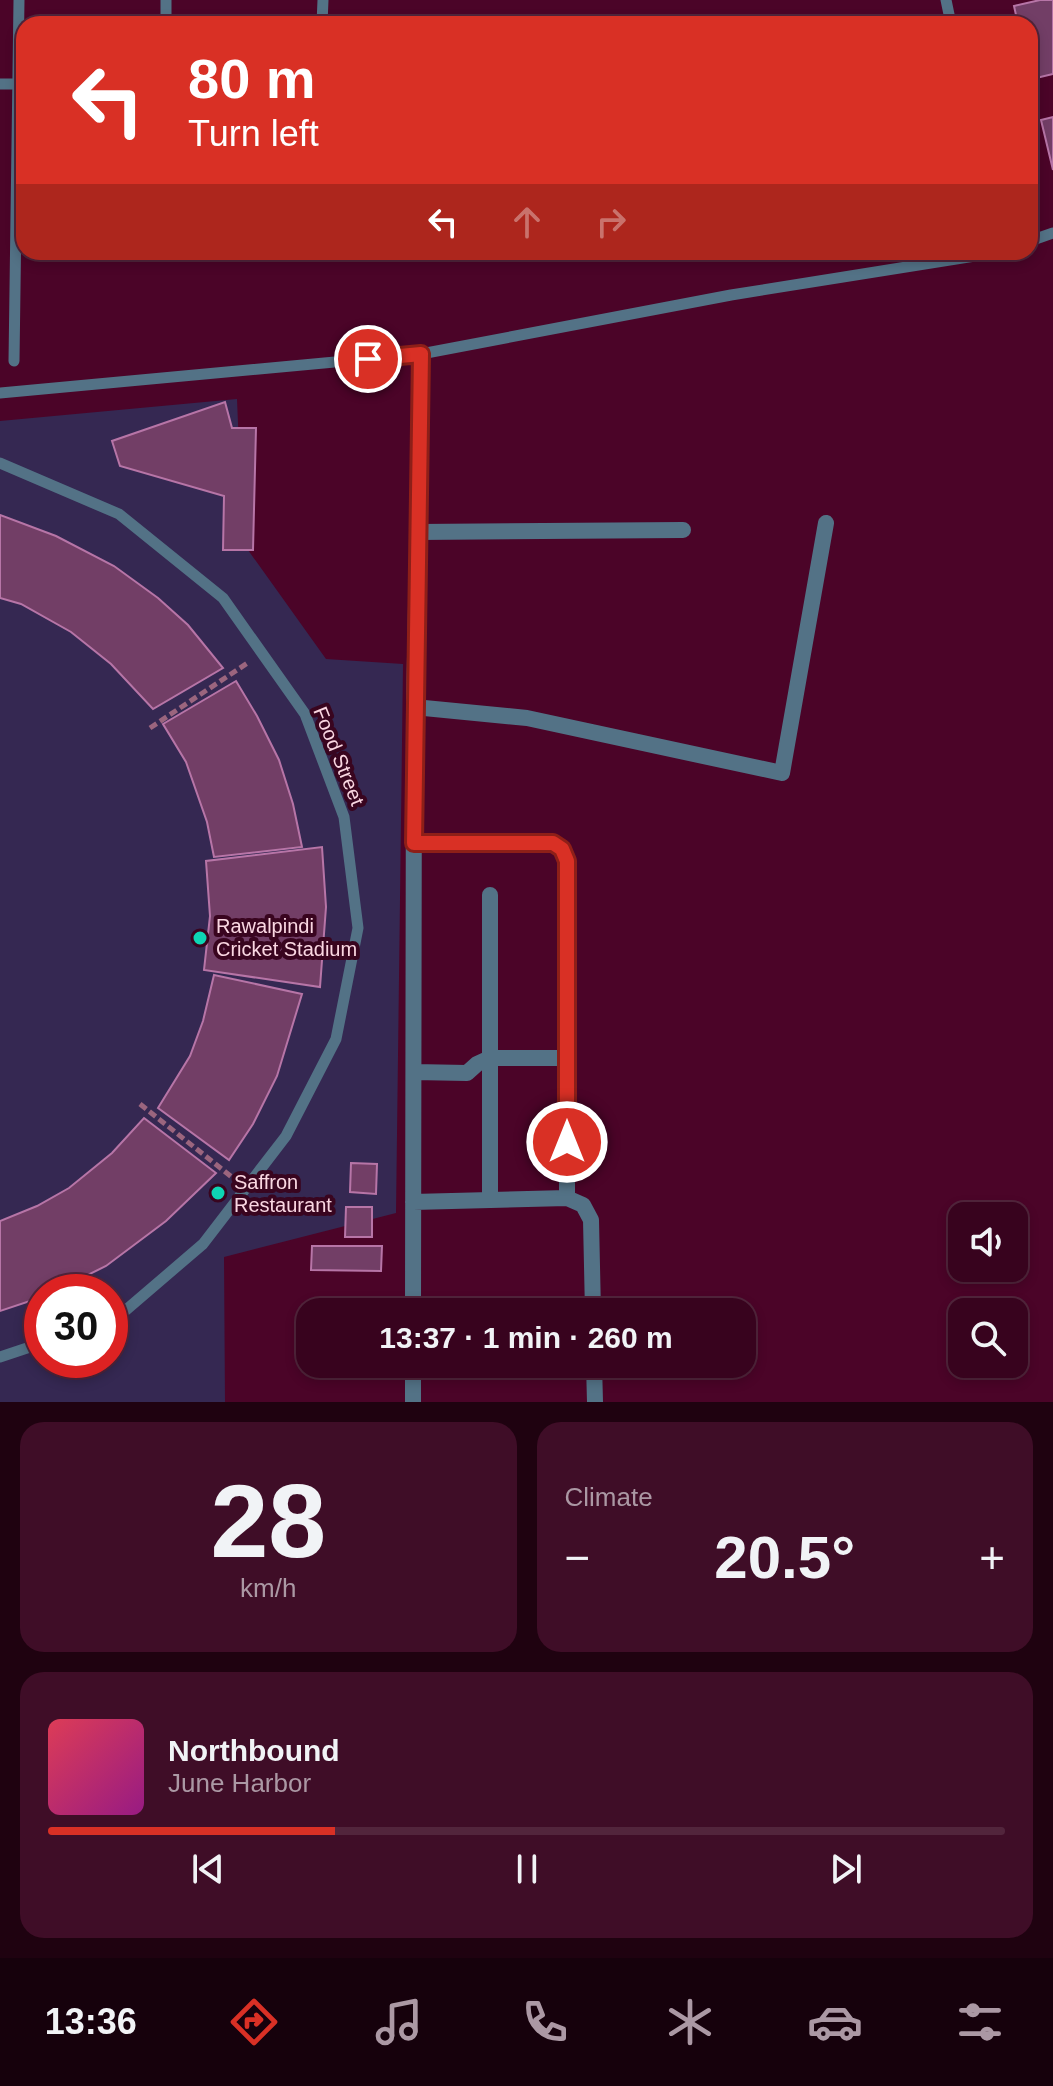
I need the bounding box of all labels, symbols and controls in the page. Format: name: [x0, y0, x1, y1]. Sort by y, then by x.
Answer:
text: 80 m: [188, 47, 316, 110]
icon: left: [56, 48, 160, 152]
text: Turn left: [188, 113, 319, 154]
icon: left: [421, 200, 465, 244]
icon: ahead: [505, 200, 549, 244]
icon: right: [589, 200, 633, 244]
pin: [334, 325, 402, 393]
icon: arrive: [346, 337, 390, 381]
street label: Food Street: [309, 703, 369, 809]
place label: Rawalpindi Cricket Stadium: [216, 915, 357, 960]
marker: Rawalpindi Cricket Stadium: [191, 929, 209, 947]
position arrow: [525, 1100, 609, 1184]
place label: Saffron Restaurant: [234, 1171, 332, 1216]
marker: Saffron Restaurant: [209, 1184, 227, 1202]
map controls: [948, 1202, 1028, 1378]
button: sound: [948, 1202, 1028, 1282]
speed limit sign: 30: [24, 1274, 128, 1378]
button: search: [948, 1298, 1028, 1378]
text: 13:37 · 1 min · 260 m: [379, 1321, 673, 1354]
text: 28: [210, 1463, 326, 1579]
text: Climate: [565, 1482, 653, 1512]
text: 20.5°: [714, 1524, 855, 1591]
text: −: [565, 1533, 590, 1582]
text: +: [979, 1533, 1005, 1582]
text: km/h: [240, 1573, 296, 1603]
text: Northbound: [168, 1734, 340, 1767]
text: June Harbor: [168, 1768, 311, 1798]
icon: previous: [186, 1847, 230, 1891]
icon: pause: [505, 1847, 549, 1891]
icon: next: [824, 1847, 868, 1891]
icon: directions: [226, 1994, 282, 2050]
icon: music: [371, 1994, 427, 2050]
icon: phone: [517, 1994, 573, 2050]
icon: climate: [662, 1994, 718, 2050]
icon: car: [807, 1994, 863, 2050]
icon: filters: [952, 1994, 1008, 2050]
text: 13:36: [45, 2001, 137, 2042]

